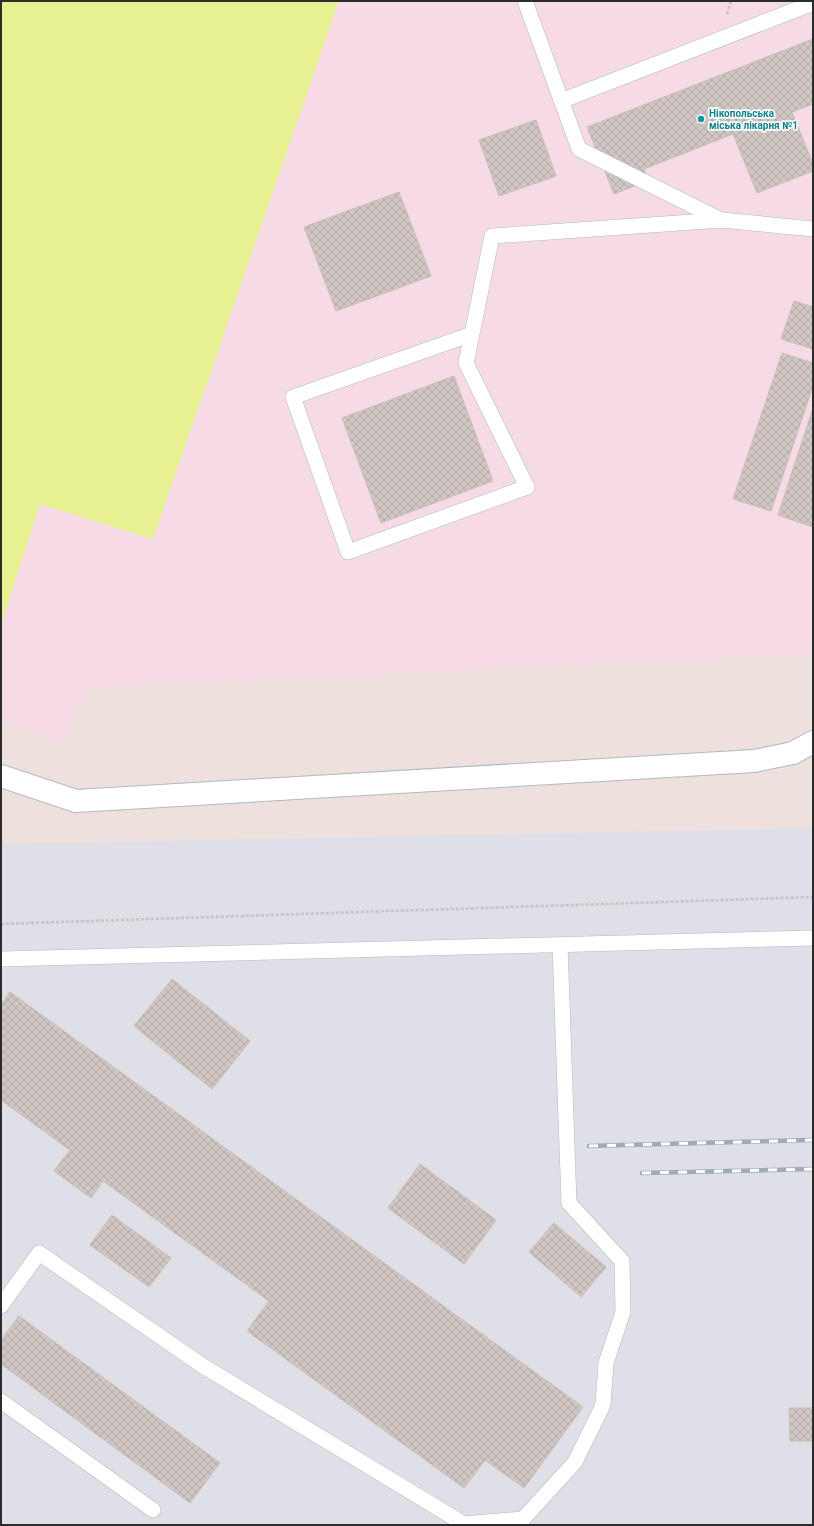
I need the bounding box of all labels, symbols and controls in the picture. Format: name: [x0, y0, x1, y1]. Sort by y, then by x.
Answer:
place label: Нікопольська міська лікарня №1: [709, 108, 798, 131]
marker: Нікопольська міська лікарня №1: [696, 114, 706, 124]

